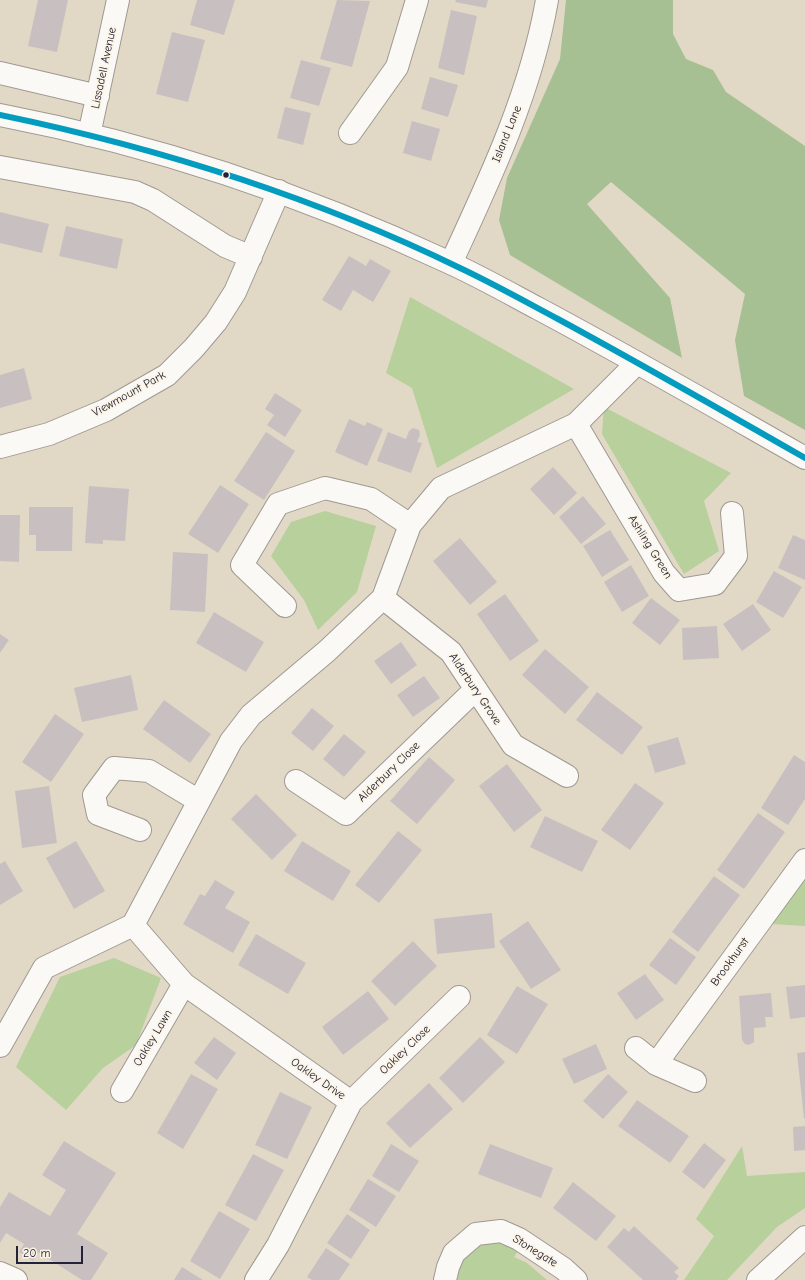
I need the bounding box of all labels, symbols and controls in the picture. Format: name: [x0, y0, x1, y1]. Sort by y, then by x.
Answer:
street label: Lissadell Avenue: [88, 26, 120, 110]
street label: Island Lane: [489, 103, 525, 165]
unlabelled marker: [221, 170, 231, 180]
street label: Viewmount Park: [90, 368, 168, 420]
street label: Ashling Green: [625, 512, 675, 582]
street label: Alderbury Grove: [446, 650, 504, 728]
street label: Alderbury Close: [355, 739, 423, 805]
street label: Brookhurst: [708, 935, 752, 989]
street label: Oakley Lawn: [130, 1007, 176, 1069]
street label: Oakley Close: [377, 1022, 433, 1078]
street label: Oakley Drive: [288, 1055, 348, 1103]
street label: Stonegate: [510, 1232, 560, 1270]
scale bar: [18, 1238, 85, 1264]
text: 20 m: [23, 1246, 51, 1260]

